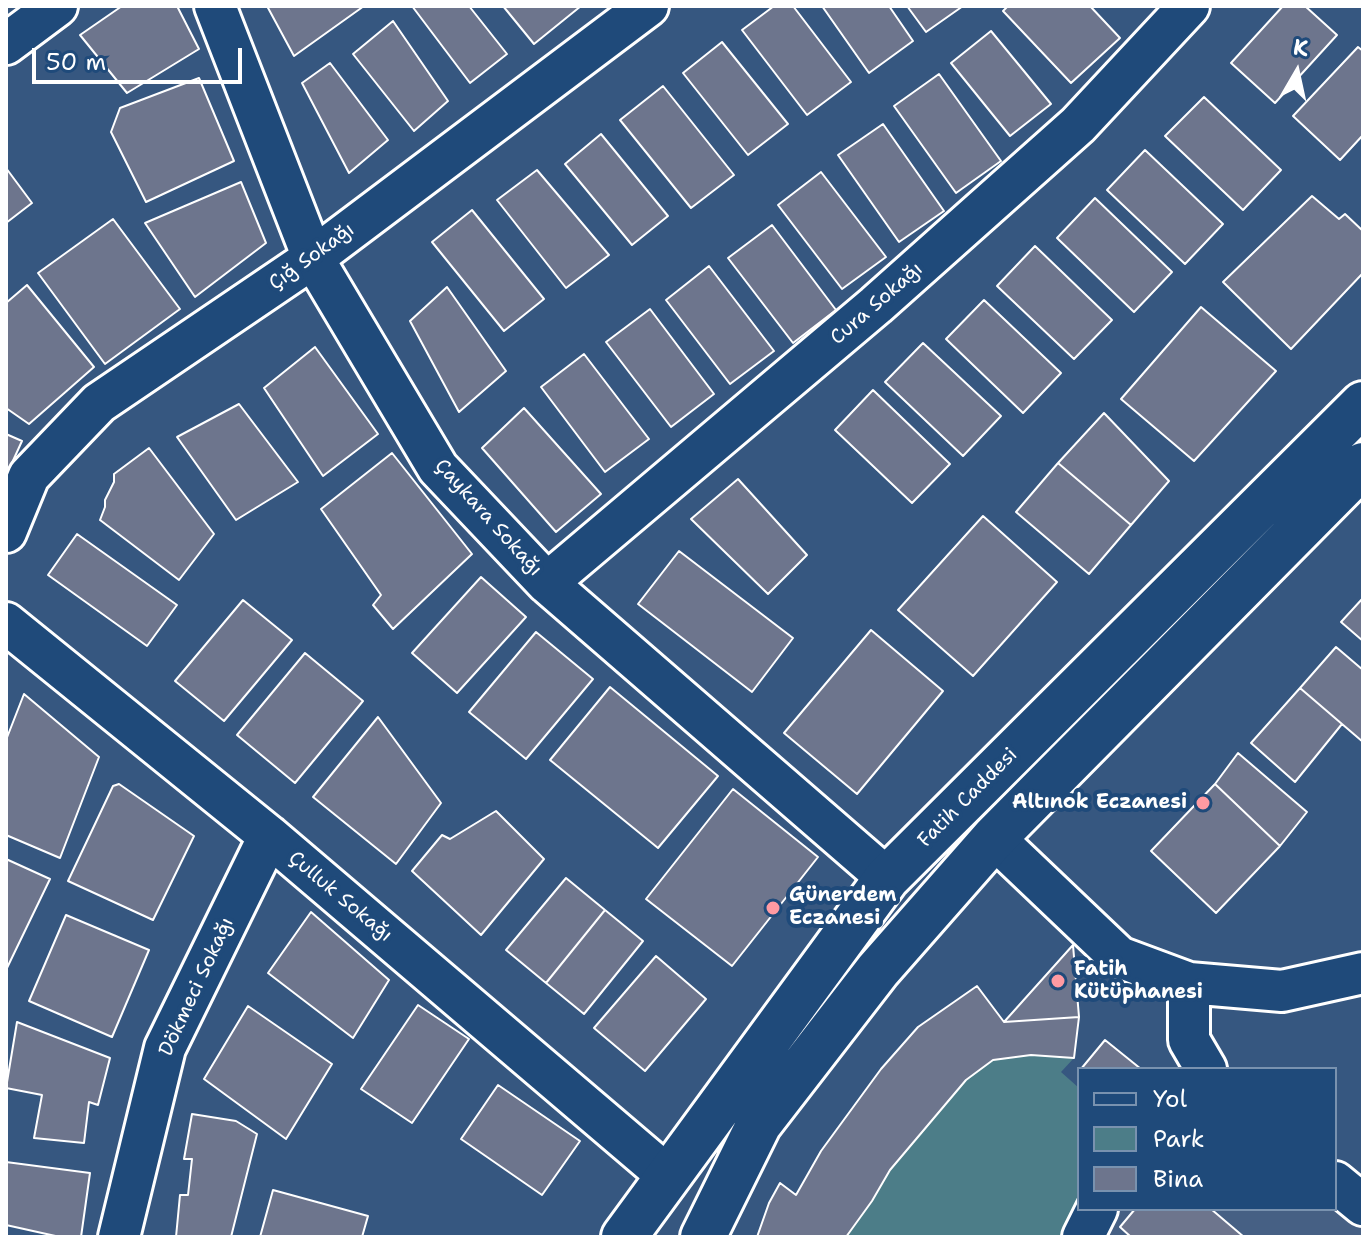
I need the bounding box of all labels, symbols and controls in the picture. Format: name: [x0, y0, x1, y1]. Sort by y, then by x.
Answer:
scale bar: [36, 32, 246, 82]
north arrow: [1257, 32, 1337, 112]
text: K: [1291, 32, 1311, 63]
text: 50 m: [46, 46, 106, 78]
street label: Çığ Sokağı: [265, 218, 359, 296]
street label: Cura Sokağı: [826, 258, 928, 350]
street label: Çaykara Sokağı: [429, 454, 547, 582]
street label: Fatih Caddesi: [913, 743, 1023, 853]
place label: Altınok Eczanesi: [1012, 791, 1187, 815]
marker: Altınok Eczanesi: [1194, 794, 1212, 812]
street label: Çulluk Sokağı: [283, 847, 397, 947]
place label: Günerdem Eczanesi: [789, 884, 897, 931]
marker: Günerdem Eczanesi: [764, 899, 782, 917]
street label: Dökmeci Sokağı: [154, 914, 240, 1060]
place label: Fatih Kütüphanesi: [1074, 958, 1203, 1005]
marker: Fatih Kütüphanesi: [1049, 972, 1067, 990]
legend: [1077, 1067, 1337, 1211]
text: Yol: [1153, 1083, 1187, 1115]
text: Park: [1153, 1123, 1205, 1155]
text: Bina: [1153, 1163, 1203, 1195]

